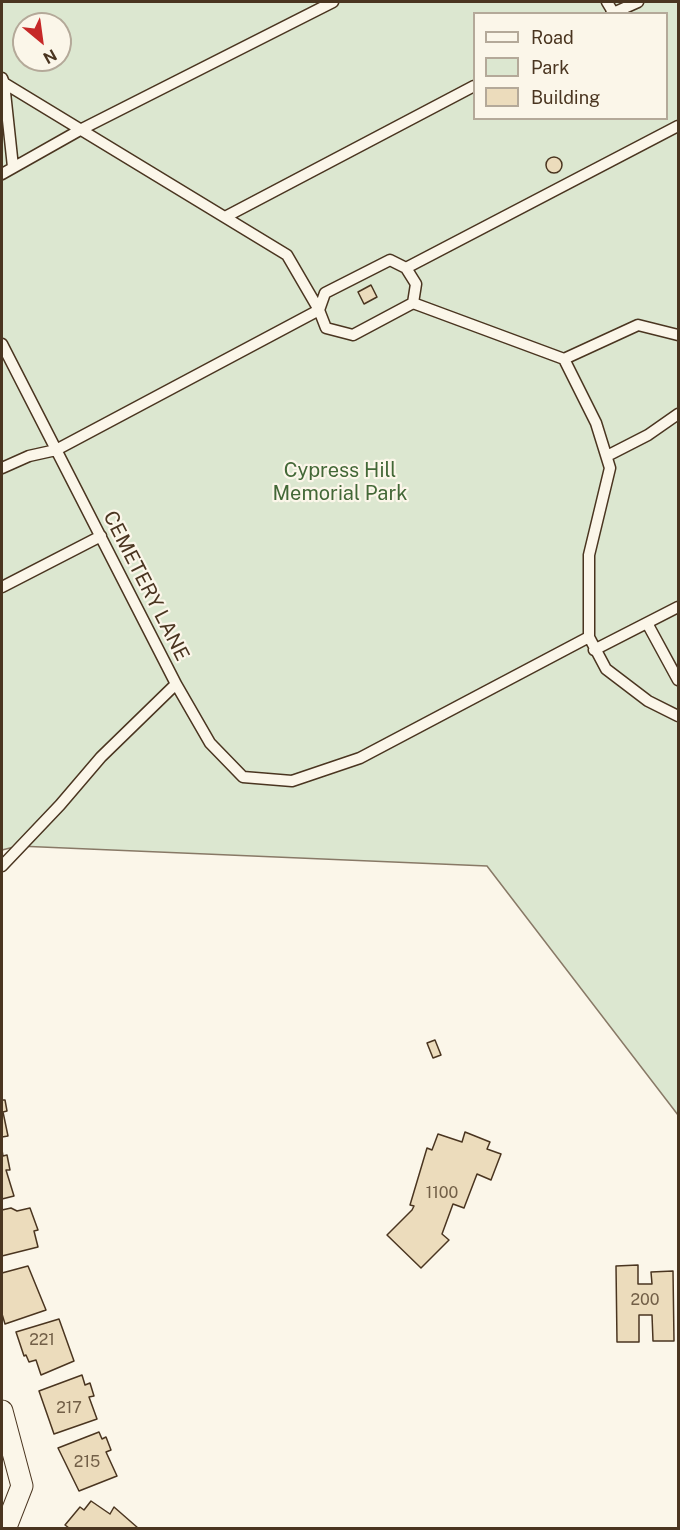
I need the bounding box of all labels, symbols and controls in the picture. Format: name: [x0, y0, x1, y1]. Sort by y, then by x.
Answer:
north arrow: [12, 12, 72, 72]
legend: [473, 12, 668, 120]
text: Road: [531, 27, 574, 48]
text: N: [40, 45, 60, 68]
text: Park: [531, 57, 569, 78]
text: Building: [531, 87, 600, 108]
park label: Cypress Hill Memorial Park: [273, 459, 407, 506]
street label: CEMETERY LANE: [98, 507, 194, 665]
house number: 1100: [426, 1183, 458, 1203]
house number: 200: [630, 1290, 660, 1310]
house number: 221: [29, 1330, 55, 1350]
house number: 217: [56, 1398, 82, 1418]
house number: 215: [74, 1452, 100, 1472]

